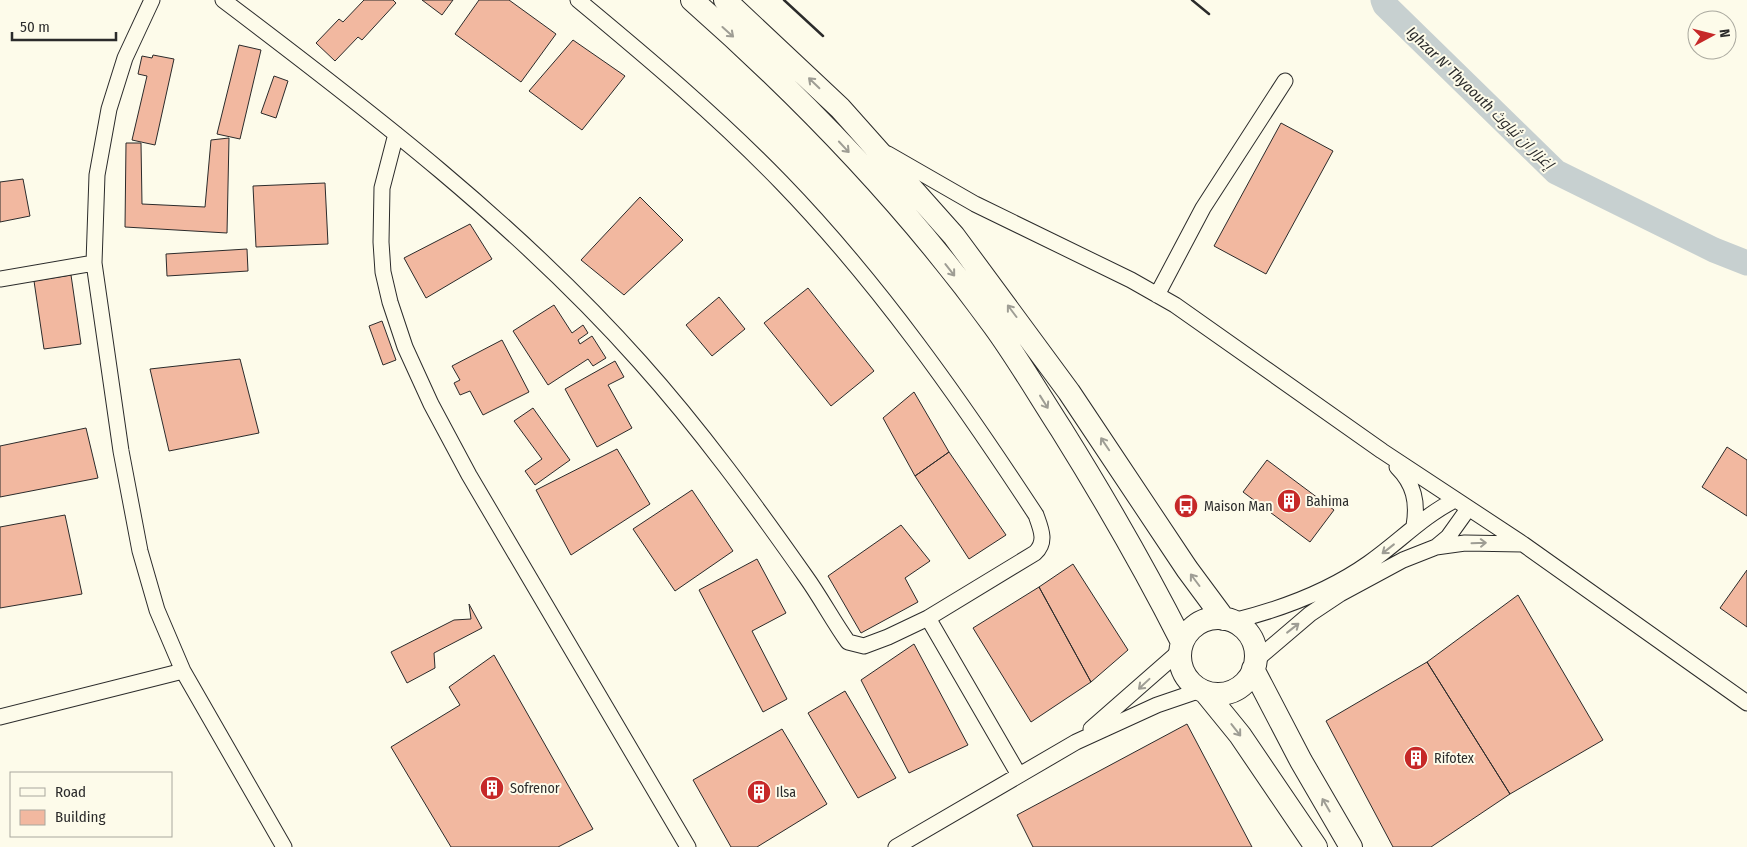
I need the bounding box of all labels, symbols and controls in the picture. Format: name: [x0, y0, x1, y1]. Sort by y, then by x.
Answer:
scale bar: [12, 10, 116, 42]
north arrow: [1687, 10, 1737, 60]
text: 50 m: [20, 18, 50, 36]
water label: Ighzar N' Thyaouth إغزار ان ثياوث: [1402, 23, 1559, 175]
one-way arrow: [722, 27, 735, 38]
text: N: [1715, 28, 1733, 39]
one-way arrow: [807, 77, 820, 89]
one-way arrow: [838, 140, 850, 153]
one-way arrow: [945, 263, 955, 277]
one-way arrow: [1006, 305, 1017, 318]
one-way arrow: [1039, 395, 1049, 409]
one-way arrow: [1100, 437, 1110, 451]
building icon: Bahima: [1276, 488, 1302, 514]
bus stop icon: Maison Man: [1173, 493, 1199, 519]
place label: Bahima: [1306, 493, 1349, 510]
place label: Maison Man: [1204, 498, 1273, 515]
one-way arrow: [1470, 538, 1487, 548]
one-way arrow: [1382, 543, 1395, 554]
one-way arrow: [1190, 573, 1200, 587]
one-way arrow: [1286, 622, 1299, 633]
one-way arrow: [1137, 678, 1150, 690]
one-way arrow: [1231, 723, 1242, 736]
building icon: Rifotex: [1403, 745, 1429, 771]
place label: Rifotex: [1434, 750, 1475, 767]
legend: [10, 772, 172, 837]
building icon: Sofrenor: [479, 775, 505, 801]
building icon: Ilsa: [746, 779, 772, 805]
place label: Sofrenor: [510, 780, 560, 797]
text: Road: [55, 783, 86, 801]
place label: Ilsa: [776, 784, 796, 801]
one-way arrow: [1321, 799, 1331, 813]
text: Building: [55, 808, 106, 826]

